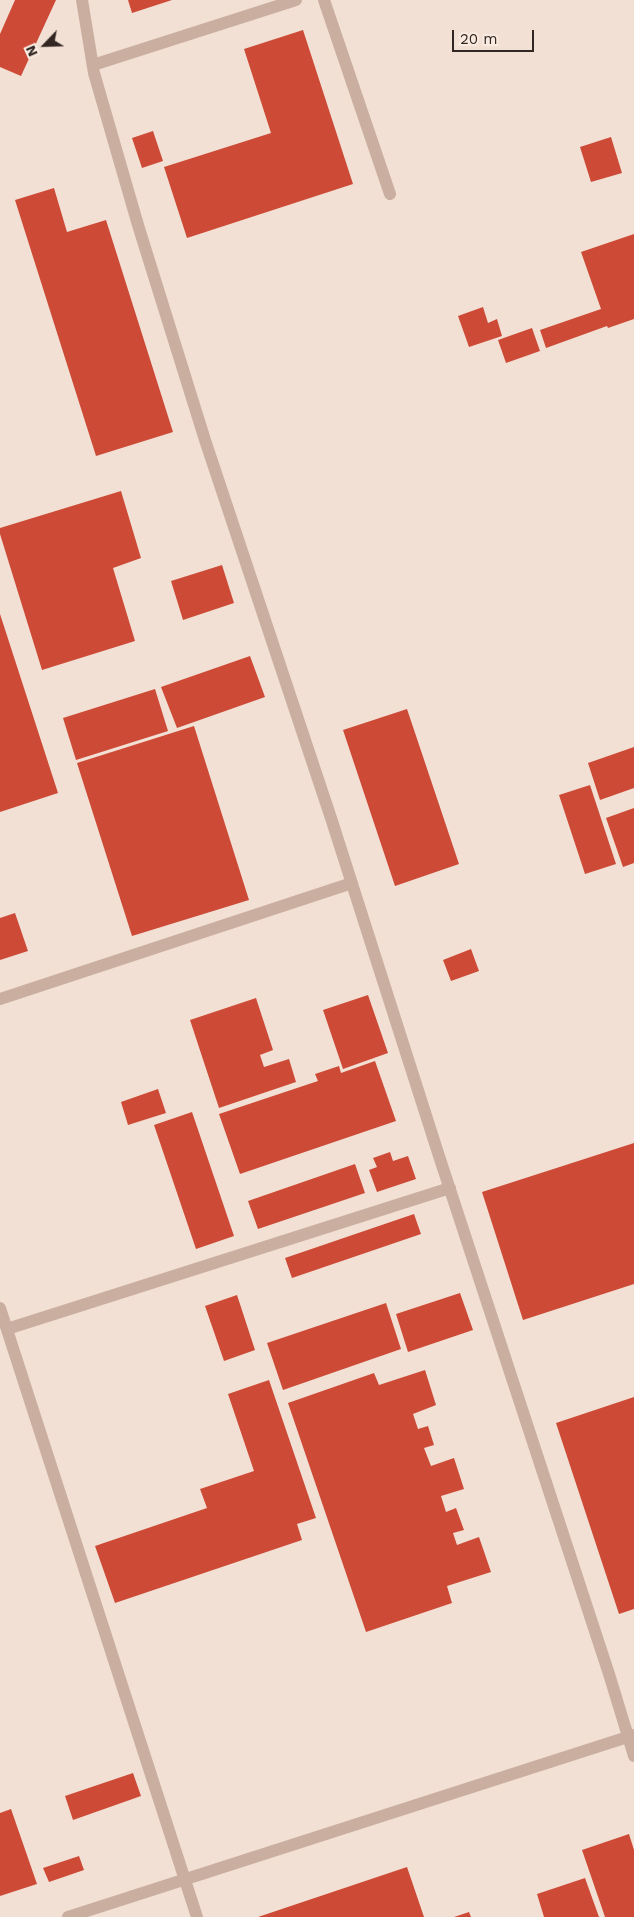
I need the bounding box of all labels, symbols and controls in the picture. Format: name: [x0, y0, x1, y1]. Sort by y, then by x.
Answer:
north arrow: [20, 20, 70, 70]
scale bar: [454, 20, 536, 52]
text: 20 m: [460, 30, 498, 48]
text: N: [22, 43, 41, 59]

